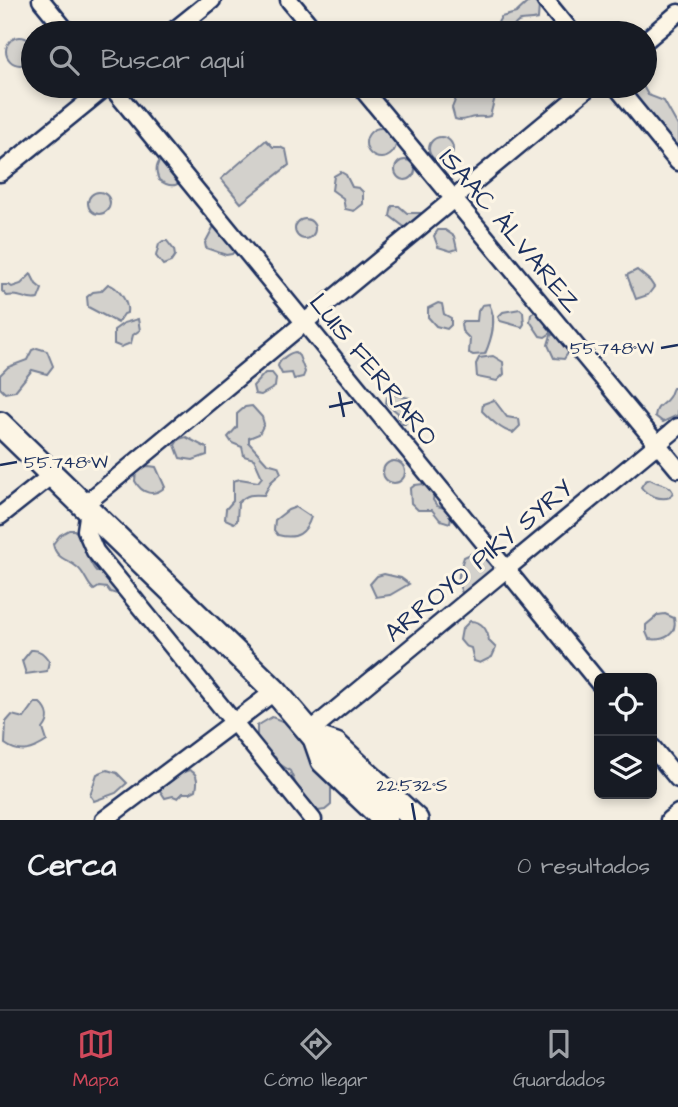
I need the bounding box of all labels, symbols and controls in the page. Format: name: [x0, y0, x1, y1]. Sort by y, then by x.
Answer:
search box: [21, 21, 657, 98]
icon: search: [45, 41, 83, 79]
text: Buscar aquí: [101, 42, 244, 78]
street label: ISAAC ÁLVAREZ: [431, 141, 590, 321]
street label: LUIS FERRARO: [300, 286, 446, 454]
text: 55.748°W: [570, 336, 654, 361]
text: 55.748°W: [24, 450, 108, 475]
street label: ARROYO PIKY SYRY: [377, 471, 581, 651]
map controls: [594, 673, 657, 799]
button: locate: [594, 673, 657, 736]
button: layers: [594, 736, 657, 799]
text: 22.532°S: [377, 773, 447, 798]
text: Cerca: [28, 845, 116, 887]
text: 0 resultados: [517, 850, 650, 882]
tab: Mapa: [73, 1025, 118, 1094]
tab: Cómo llegar: [264, 1025, 367, 1094]
tab: Guardados: [513, 1025, 605, 1094]

